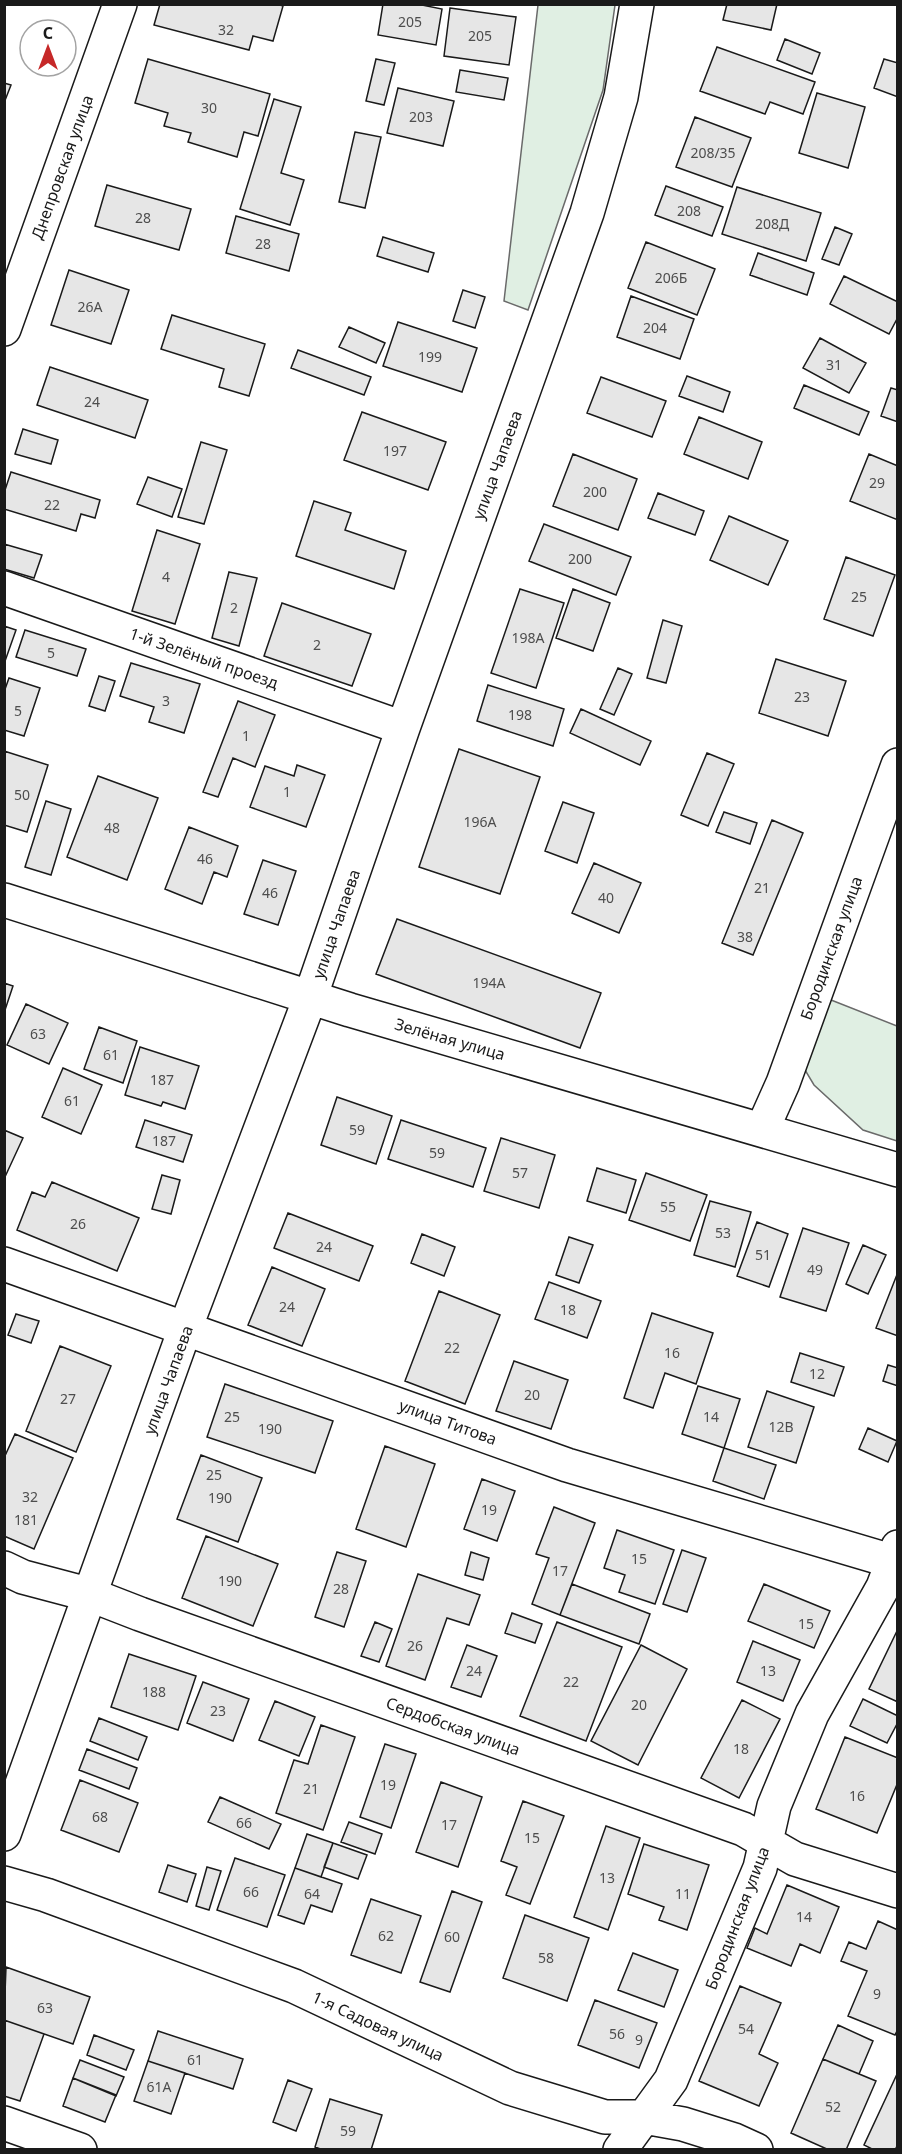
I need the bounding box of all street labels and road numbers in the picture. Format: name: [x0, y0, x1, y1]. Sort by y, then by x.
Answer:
street label: Днепровская улица: [26, 92, 98, 242]
street label: улица Чапаева: [467, 407, 527, 523]
street label: 1-й Зелёный проезд: [127, 622, 282, 694]
street label: улица Чапаева: [307, 866, 365, 982]
street label: Бородинская улица: [795, 873, 867, 1023]
street label: Зелёная улица: [392, 1013, 508, 1065]
street label: улица Чапаева: [138, 1322, 198, 1438]
street label: улица Титова: [396, 1394, 500, 1450]
street label: Сердобская улица: [383, 1692, 523, 1760]
street label: Бородинская улица: [700, 1843, 774, 1993]
street label: 1-я Садовая улица: [309, 1986, 447, 2066]

